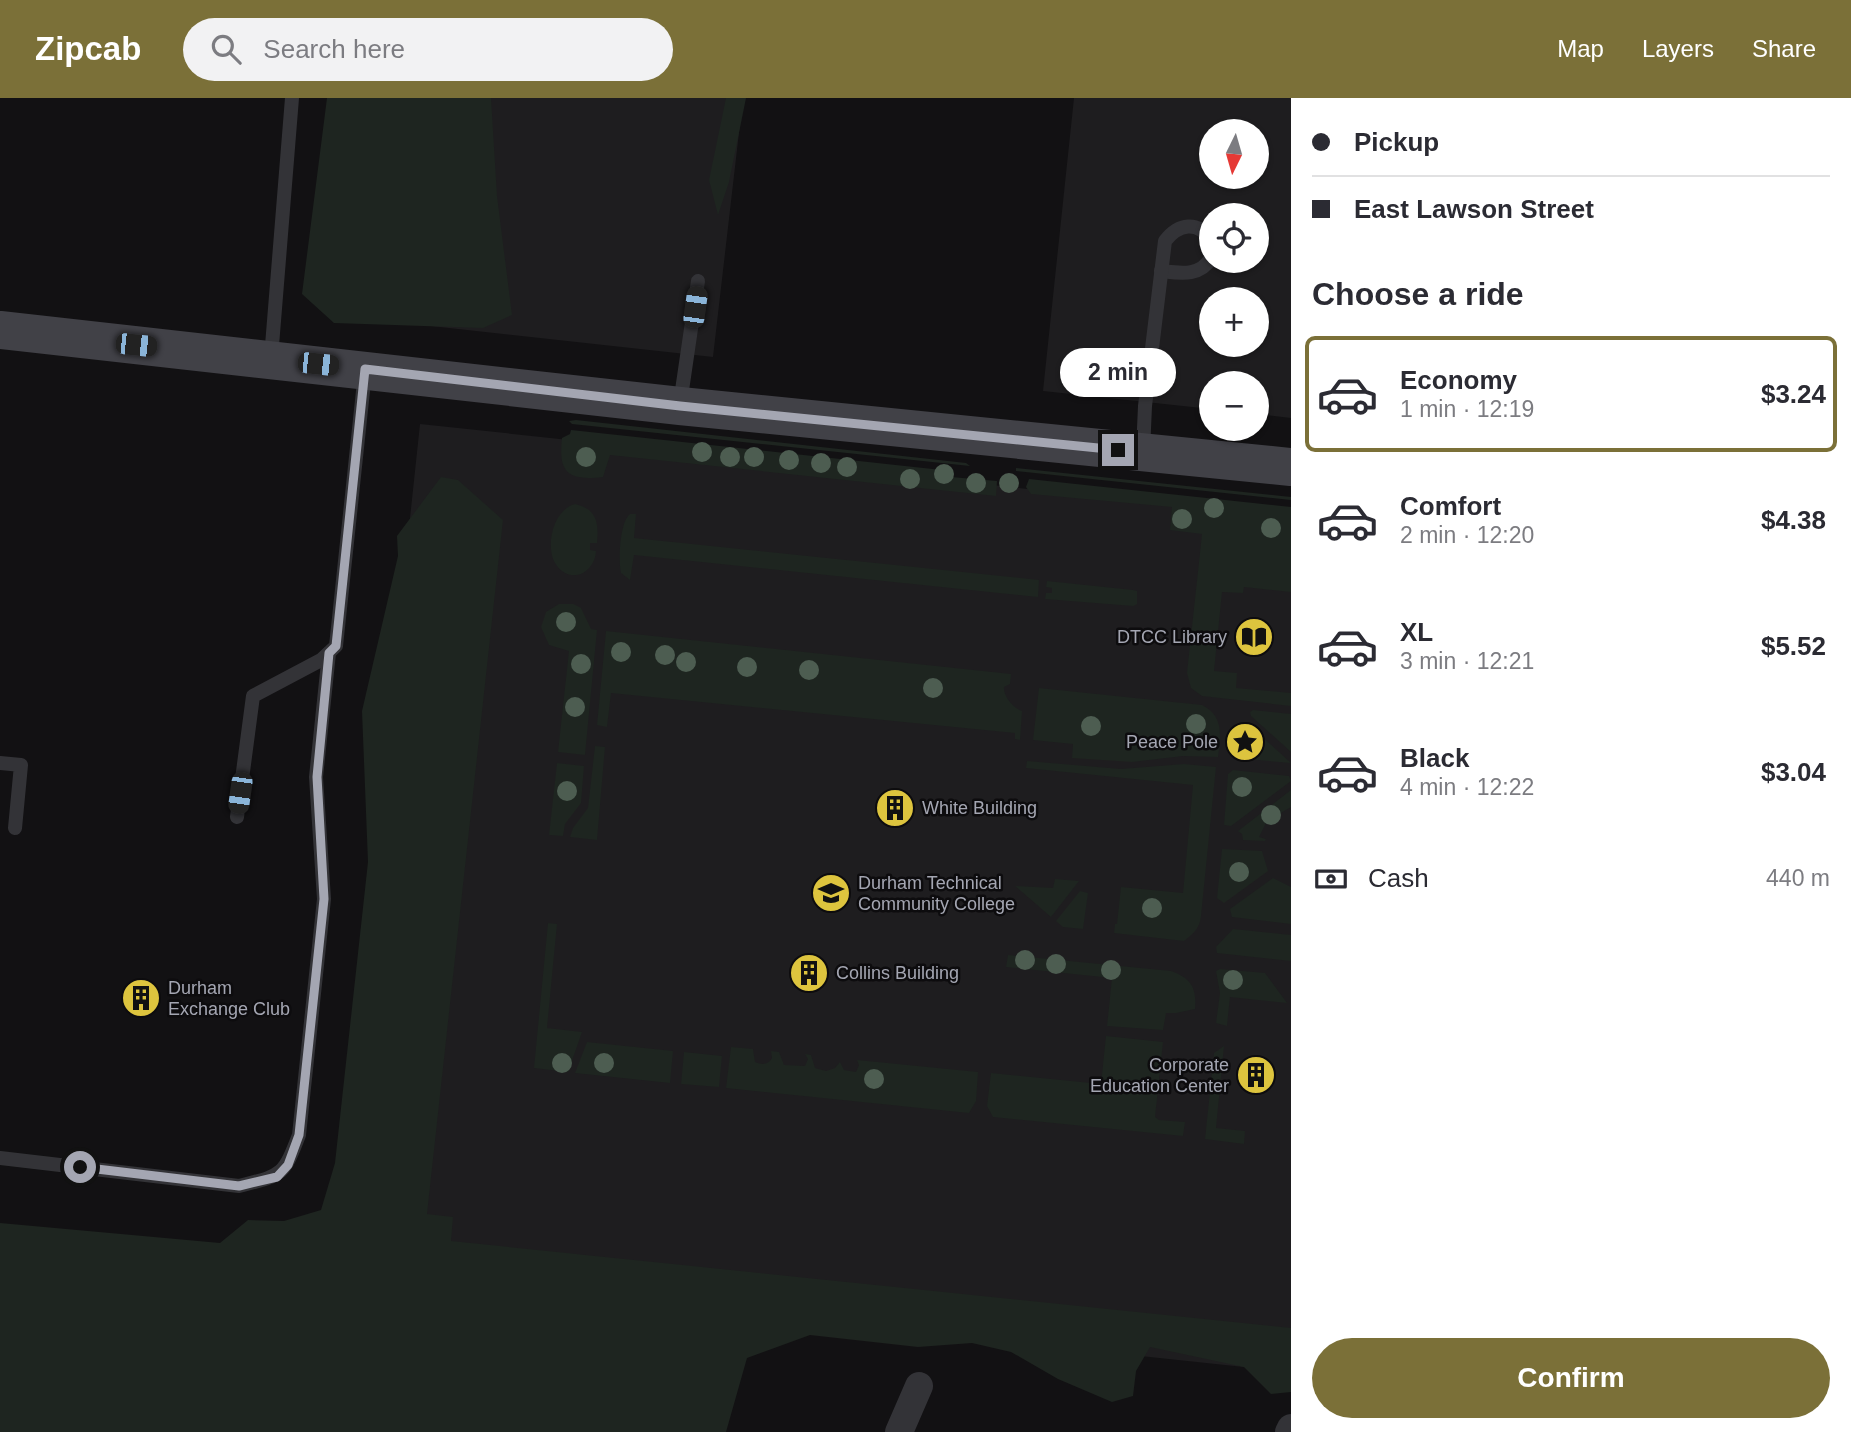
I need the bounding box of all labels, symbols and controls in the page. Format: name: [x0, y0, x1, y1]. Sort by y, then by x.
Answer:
search box: [183, 18, 673, 81]
text: Zipcab: [35, 30, 141, 67]
icon: search: [207, 30, 245, 68]
text: Search here: [263, 34, 405, 64]
text: Map: [1557, 35, 1604, 62]
text: Layers: [1642, 35, 1714, 62]
text: Share: [1752, 35, 1816, 62]
north arrow: [1199, 119, 1269, 189]
map controls: [1199, 119, 1269, 441]
text: Pickup: [1354, 127, 1439, 157]
text: East Lawson Street: [1354, 194, 1594, 224]
button: locate: [1199, 203, 1269, 273]
text: Choose a ride: [1312, 276, 1524, 312]
car: [682, 285, 709, 329]
button: +: [1199, 287, 1269, 357]
car: [115, 332, 158, 358]
callout: 2 min: [1060, 348, 1176, 398]
car: [297, 351, 340, 377]
text: 2 min: [1088, 359, 1148, 385]
icon: car: [1316, 363, 1379, 426]
text: Economy: [1400, 365, 1517, 395]
button: −: [1199, 371, 1269, 441]
text: $3.24: [1761, 379, 1826, 409]
text: 1 min · 12:19: [1400, 396, 1534, 422]
route end: [1102, 434, 1134, 466]
icon: car: [1316, 489, 1379, 552]
text: Comfort: [1400, 491, 1501, 521]
text: $4.38: [1761, 505, 1826, 535]
text: 2 min · 12:20: [1400, 522, 1534, 548]
icon: car: [1316, 615, 1379, 678]
library icon: DTCC Library: [1233, 616, 1275, 658]
text: XL: [1400, 617, 1433, 647]
place label: DTCC Library: [1117, 627, 1227, 647]
text: $5.52: [1761, 631, 1826, 661]
text: 3 min · 12:21: [1400, 648, 1534, 674]
place icon: Peace Pole: [1224, 721, 1266, 763]
place label: Peace Pole: [1126, 732, 1218, 752]
icon: car: [1316, 741, 1379, 804]
text: Black: [1400, 743, 1469, 773]
text: $3.04: [1761, 757, 1826, 787]
car: [227, 771, 254, 815]
text: 4 min · 12:22: [1400, 774, 1534, 800]
building icon: White Building: [874, 787, 916, 829]
place label: White Building: [922, 798, 1037, 818]
icon: cash: [1312, 860, 1350, 898]
text: Cash: [1368, 863, 1429, 893]
text: 440 m: [1766, 865, 1830, 891]
school or university icon: Durham Technical Community College: [810, 872, 852, 914]
place label: Durham Technical Community College: [858, 873, 1015, 914]
building icon: Collins Building: [788, 952, 830, 994]
place label: Collins Building: [836, 963, 959, 983]
building icon: Durham Exchange Club: [120, 977, 162, 1019]
place label: Durham Exchange Club: [168, 978, 290, 1019]
building icon: Corporate Education Center: [1235, 1054, 1277, 1096]
place label: Corporate Education Center: [1090, 1055, 1229, 1096]
route start: [64, 1151, 96, 1183]
button: Confirm: [1312, 1338, 1830, 1418]

